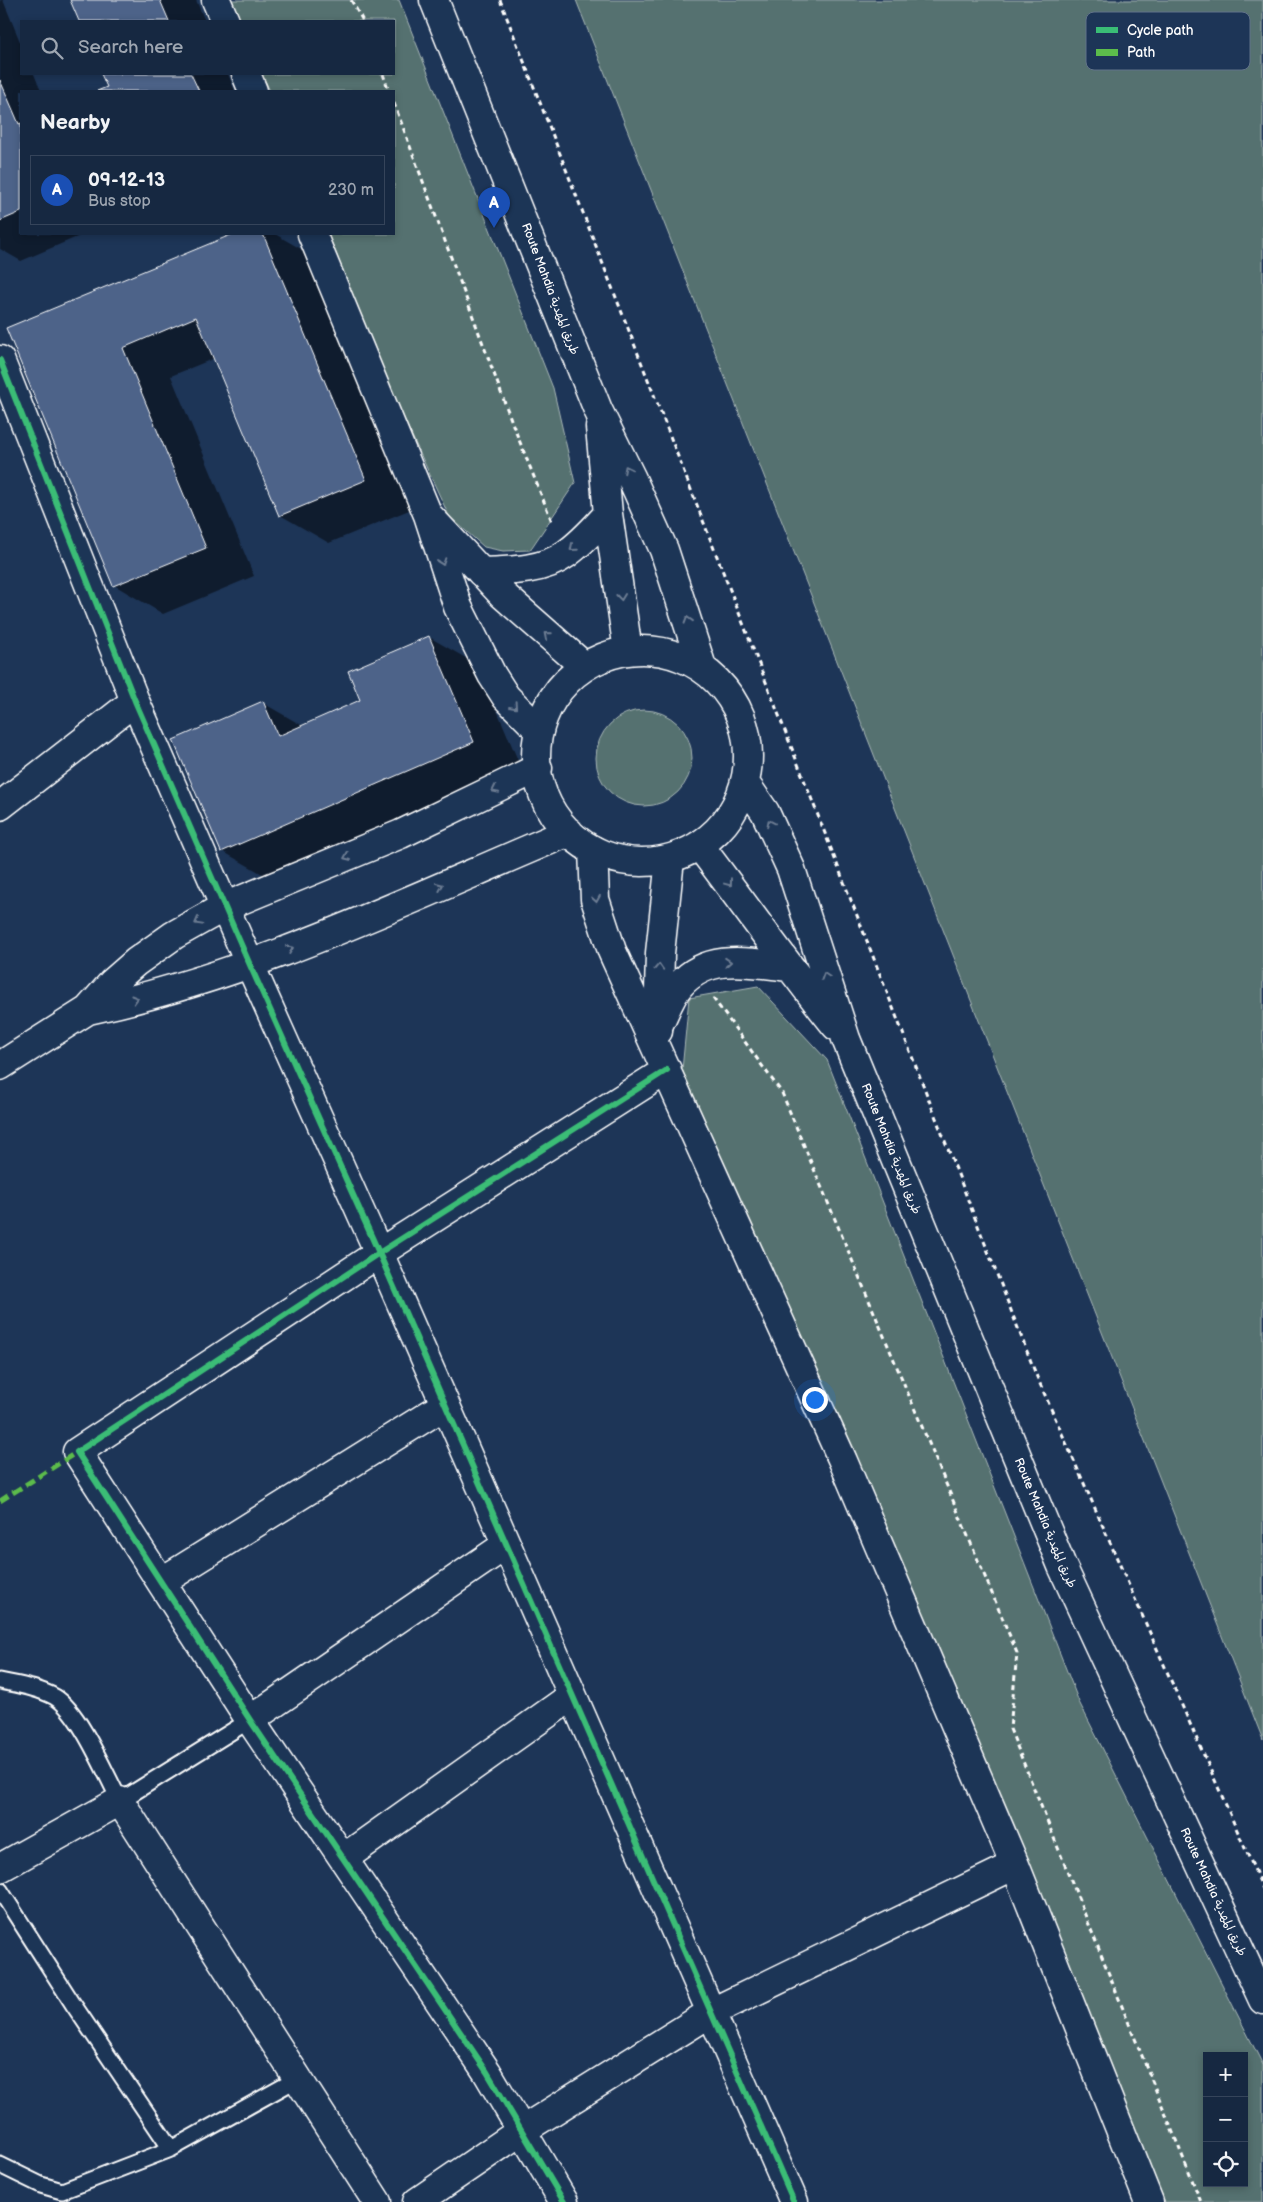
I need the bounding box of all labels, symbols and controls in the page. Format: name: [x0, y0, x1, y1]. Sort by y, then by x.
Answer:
legend: [1086, 12, 1250, 70]
search box: [20, 20, 395, 75]
text: Cycle path: [1127, 22, 1194, 39]
icon: search: [38, 34, 66, 62]
text: Search here: [78, 36, 183, 59]
text: Path: [1127, 44, 1155, 61]
text: Nearby: [40, 110, 110, 135]
text: 09-12-13: [88, 169, 165, 192]
text: A: [52, 181, 62, 200]
text: 230 m: [328, 181, 374, 200]
pin: A: [478, 187, 510, 228]
text: Bus stop: [88, 192, 151, 211]
street label: Route Mahdia طريق المهدية: [518, 221, 582, 357]
one-way arrow: [623, 465, 633, 474]
one-way arrow: [570, 542, 579, 551]
one-way arrow: [436, 557, 446, 566]
one-way arrow: [615, 593, 626, 601]
one-way arrow: [683, 616, 693, 625]
one-way arrow: [544, 632, 553, 640]
one-way arrow: [509, 701, 518, 710]
one-way arrow: [491, 784, 500, 794]
one-way arrow: [766, 819, 776, 828]
one-way arrow: [343, 851, 352, 861]
one-way arrow: [723, 877, 732, 887]
one-way arrow: [435, 882, 444, 893]
one-way arrow: [590, 894, 600, 903]
one-way arrow: [194, 915, 203, 925]
one-way arrow: [285, 944, 294, 955]
one-way arrow: [724, 957, 732, 968]
one-way arrow: [653, 962, 664, 970]
one-way arrow: [821, 972, 831, 980]
one-way arrow: [131, 994, 140, 1005]
street label: Route Mahdia طريق المهدية: [858, 1081, 924, 1217]
your location: [802, 1387, 828, 1413]
street label: Route Mahdia طريق المهدية: [1011, 1456, 1079, 1590]
street label: Route Mahdia طريق المهدية: [1177, 1825, 1249, 1959]
map controls: [1203, 2052, 1248, 2187]
button: +: [1203, 2052, 1248, 2097]
button: −: [1203, 2097, 1248, 2142]
button: locate: [1203, 2142, 1248, 2187]

